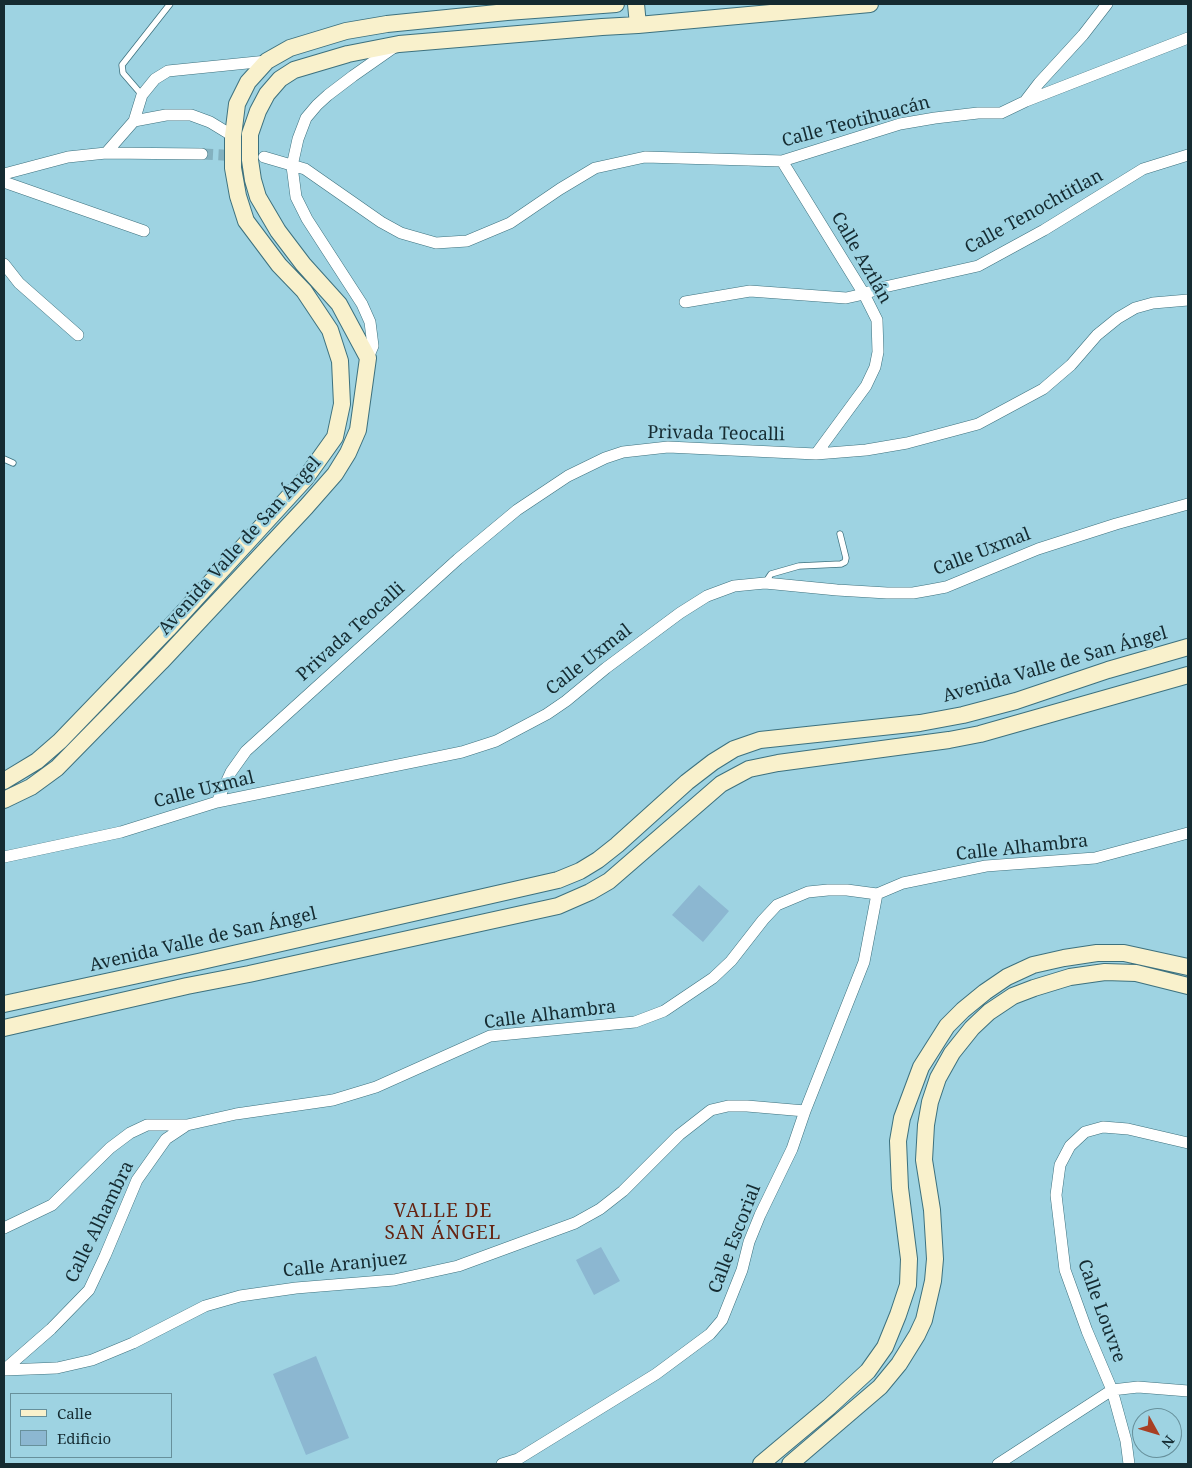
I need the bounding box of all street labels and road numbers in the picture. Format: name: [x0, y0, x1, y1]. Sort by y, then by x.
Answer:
street label: Calle Teotihuacán: [780, 92, 932, 152]
street label: Calle Tenochtitlan: [961, 165, 1107, 259]
street label: Calle Aztlán: [826, 208, 896, 308]
street label: Privada Teocalli: [647, 422, 785, 446]
street label: Avenida Valle de San Ángel: [154, 452, 326, 640]
street label: Calle Uxmal: [930, 524, 1034, 580]
street label: Privada Teocalli: [293, 578, 409, 686]
street label: Calle Uxmal: [542, 620, 636, 700]
street label: Avenida Valle de San Ángel: [940, 623, 1170, 707]
street label: Calle Uxmal: [152, 767, 256, 813]
street label: Calle Alhambra: [955, 830, 1089, 866]
street label: Avenida Valle de San Ángel: [87, 903, 319, 977]
street label: Calle Alhambra: [483, 996, 617, 1034]
street label: Calle Alhambra: [61, 1158, 139, 1286]
street label: Calle Escorial: [704, 1181, 766, 1297]
street label: Calle Aranjuez: [282, 1248, 408, 1282]
street label: Calle Louvre: [1072, 1256, 1130, 1366]

